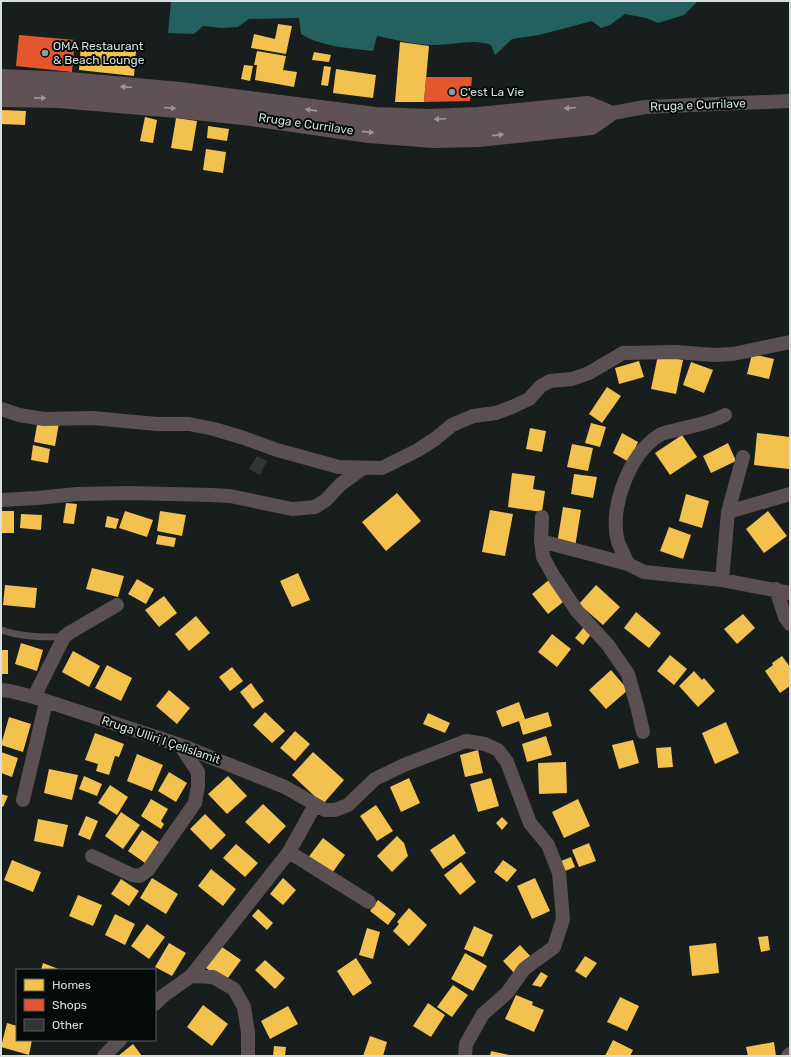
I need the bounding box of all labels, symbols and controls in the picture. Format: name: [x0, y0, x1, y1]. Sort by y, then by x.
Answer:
place label: OMA Restaurant & Beach Lounge: [53, 39, 145, 67]
marker: OMA Restaurant & Beach Lounge: [40, 48, 50, 58]
one-way arrow: [120, 84, 132, 90]
place label: C'est La Vie: [460, 85, 524, 99]
marker: C'est La Vie: [447, 87, 457, 97]
one-way arrow: [34, 95, 47, 101]
street label: Rruga e Currilave: [650, 96, 746, 114]
one-way arrow: [164, 104, 176, 111]
one-way arrow: [564, 104, 576, 111]
one-way arrow: [305, 107, 317, 113]
street label: Rruga e Currilave: [258, 110, 355, 138]
one-way arrow: [434, 115, 446, 122]
one-way arrow: [362, 129, 374, 136]
one-way arrow: [492, 132, 504, 138]
street label: Rruga Ulliri I Çelislamit: [100, 713, 222, 767]
legend: [16, 969, 156, 1041]
text: Homes: [52, 978, 91, 992]
text: Shops: [52, 998, 87, 1012]
text: Other: [52, 1018, 84, 1032]

